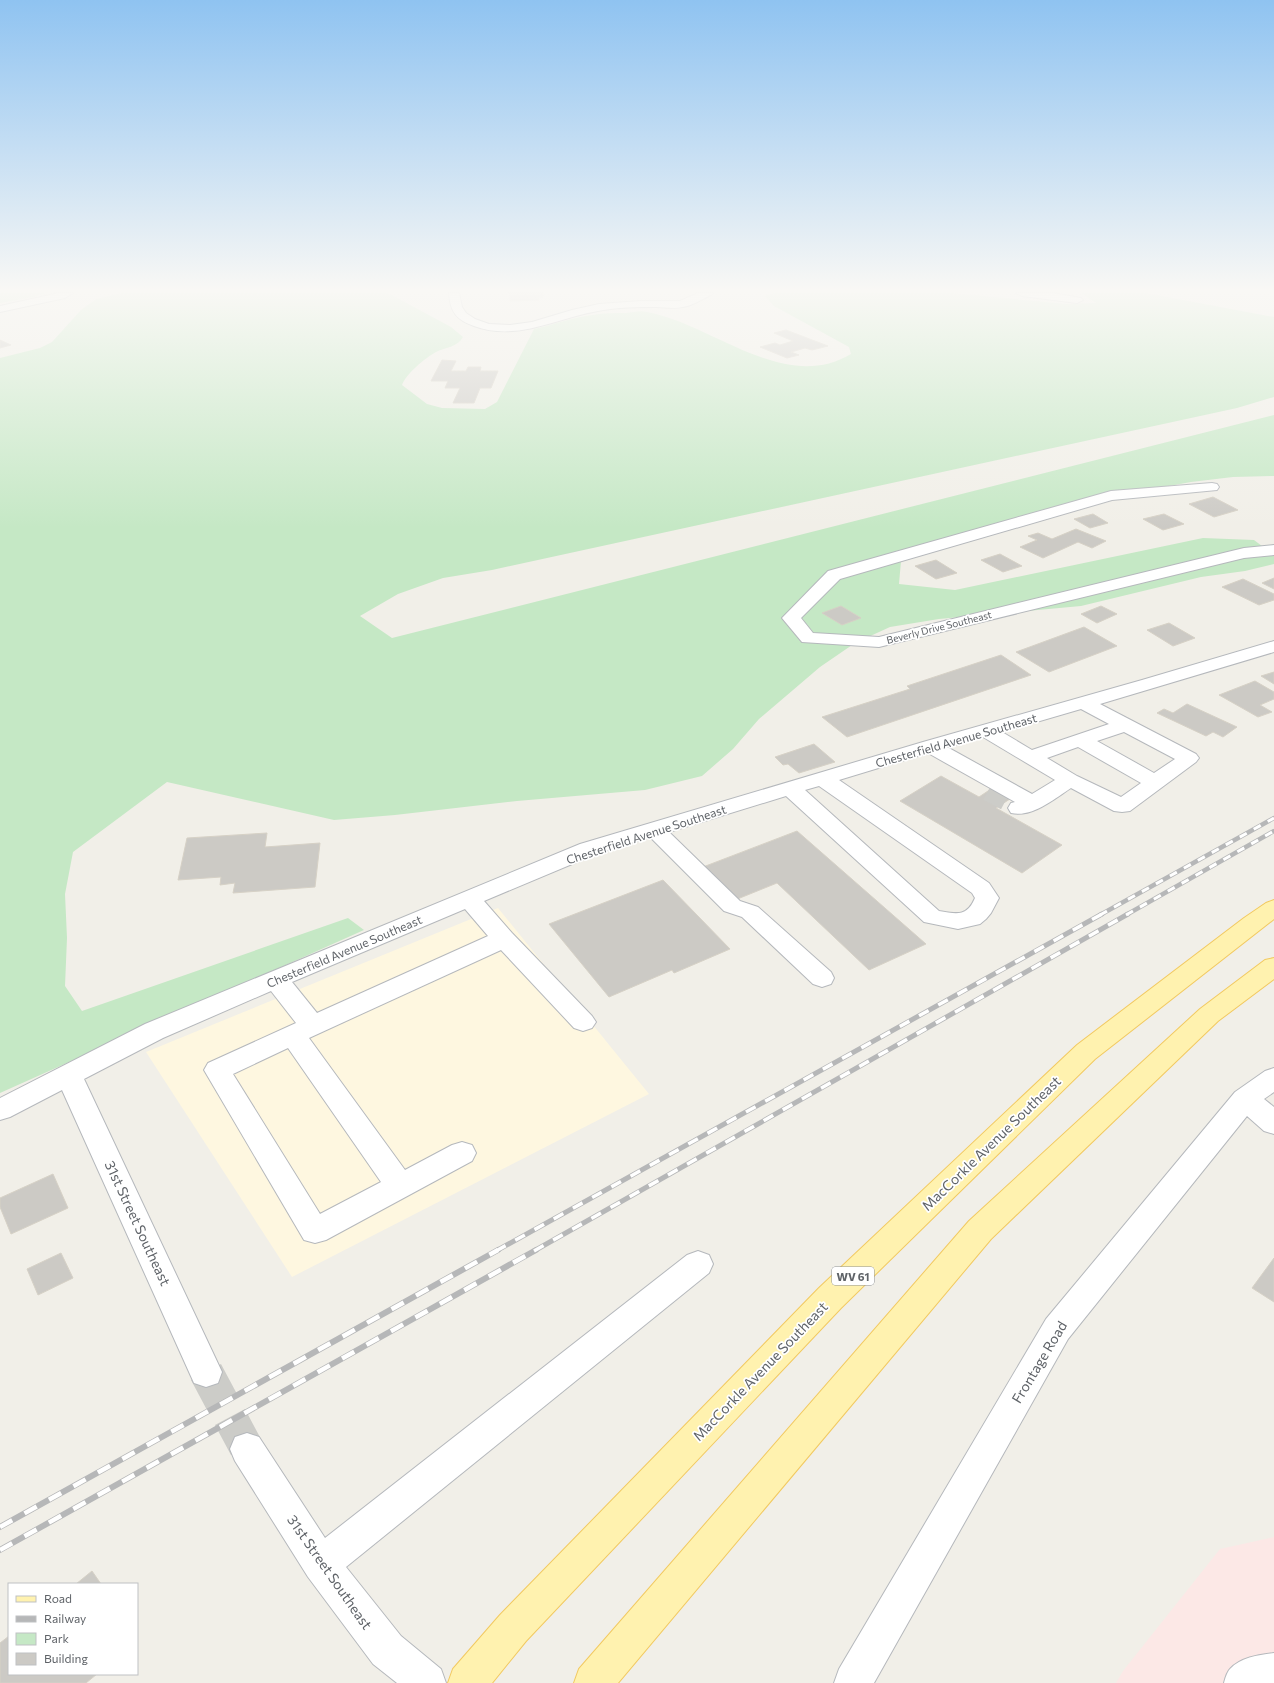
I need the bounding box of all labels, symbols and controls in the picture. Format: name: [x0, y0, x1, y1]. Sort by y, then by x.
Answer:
street label: Beverly Drive Southeast: [885, 608, 993, 646]
street label: Chesterfield Avenue Southeast: [874, 710, 1038, 770]
street label: Chesterfield Avenue Southeast: [564, 801, 728, 866]
street label: Chesterfield Avenue Southeast: [264, 912, 424, 990]
street label: MacCorkle Avenue Southeast: [918, 1072, 1064, 1214]
street label: 31st Street Southeast: [102, 1158, 175, 1288]
road number: WV 61: [832, 1267, 874, 1285]
street label: MacCorkle Avenue Southeast: [689, 1298, 831, 1444]
street label: Frontage Road: [1008, 1318, 1070, 1406]
street label: 31st Street Southeast: [284, 1511, 376, 1633]
legend: [8, 1583, 138, 1675]
text: Road: [44, 1591, 72, 1605]
text: Railway: [44, 1611, 86, 1625]
text: Park: [44, 1631, 70, 1645]
text: Building: [44, 1651, 88, 1665]

